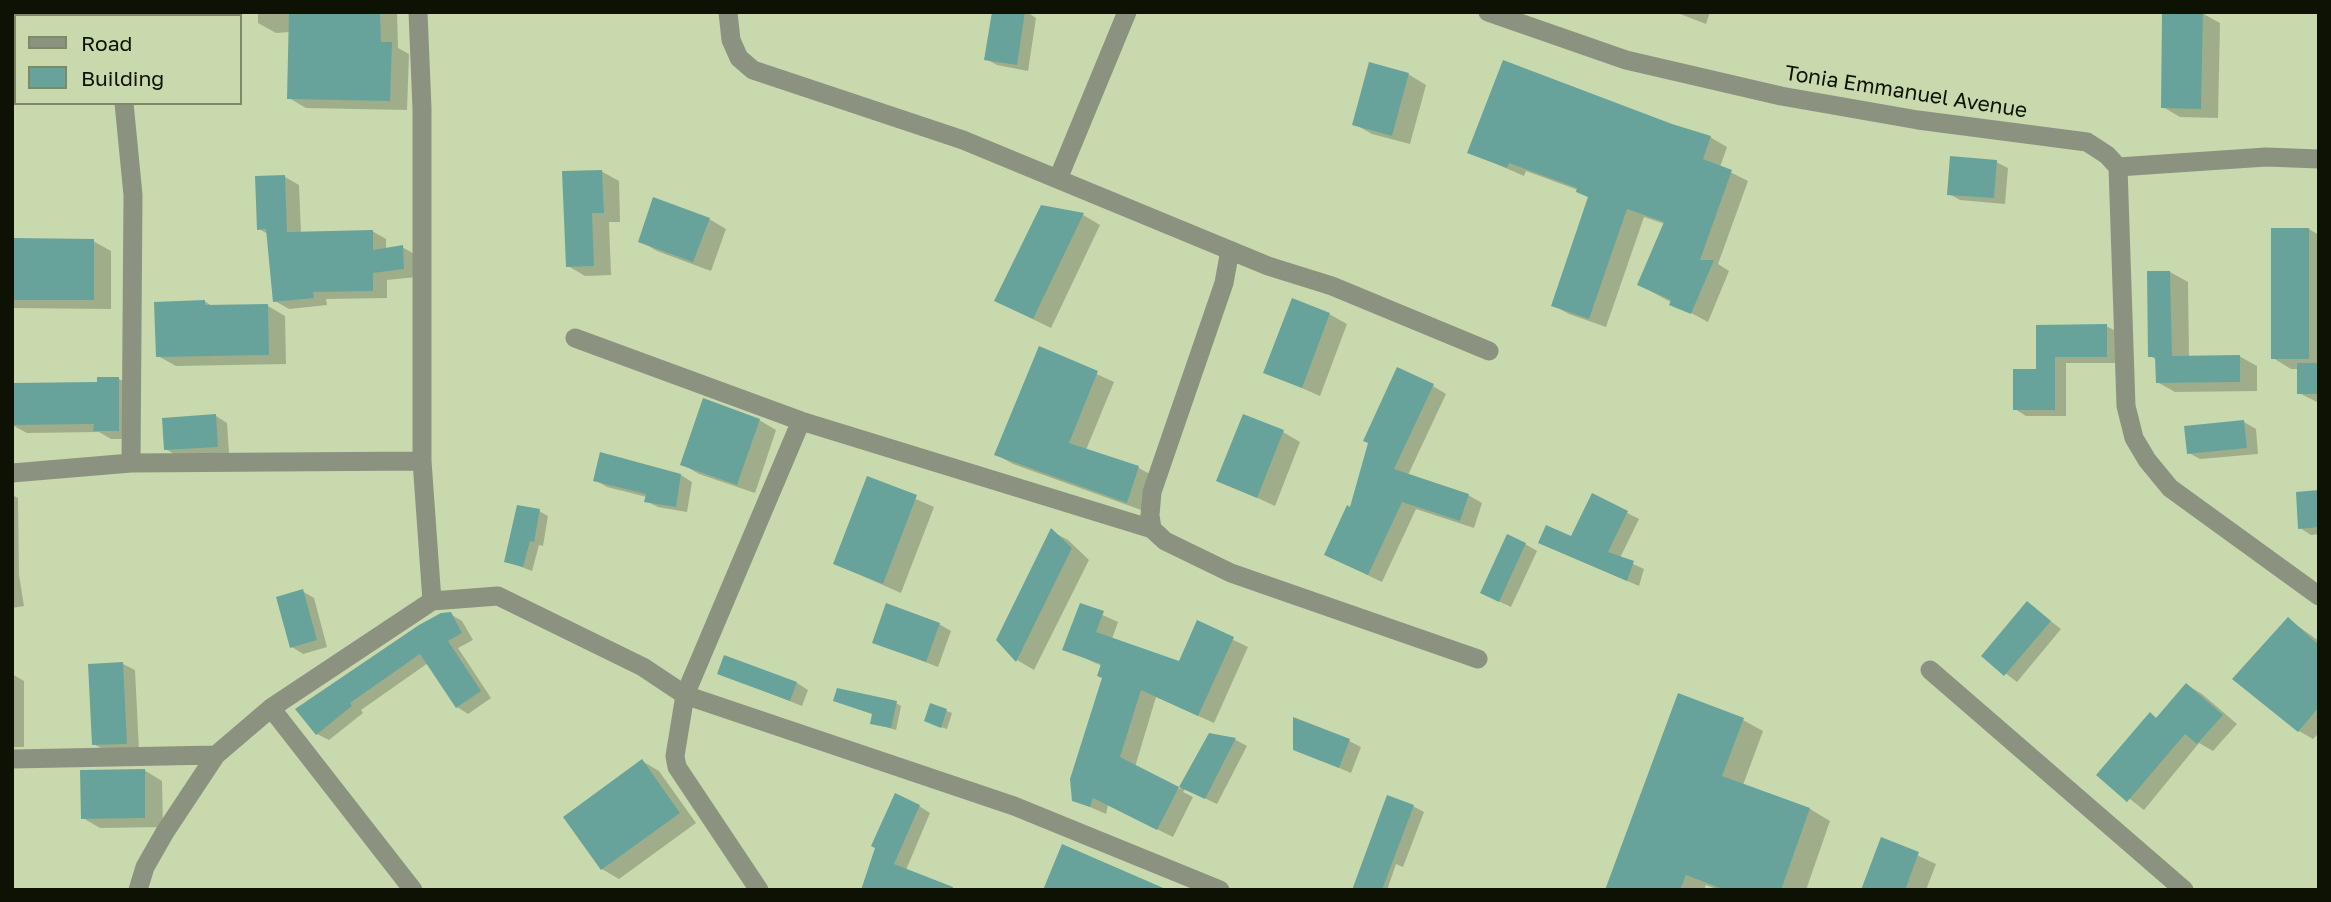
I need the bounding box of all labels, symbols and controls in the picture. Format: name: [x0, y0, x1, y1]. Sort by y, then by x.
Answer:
legend: [14, 14, 242, 105]
text: Road: [81, 30, 132, 56]
street label: Tonia Emmanuel Avenue: [1783, 60, 2029, 124]
text: Building: [81, 65, 164, 91]

